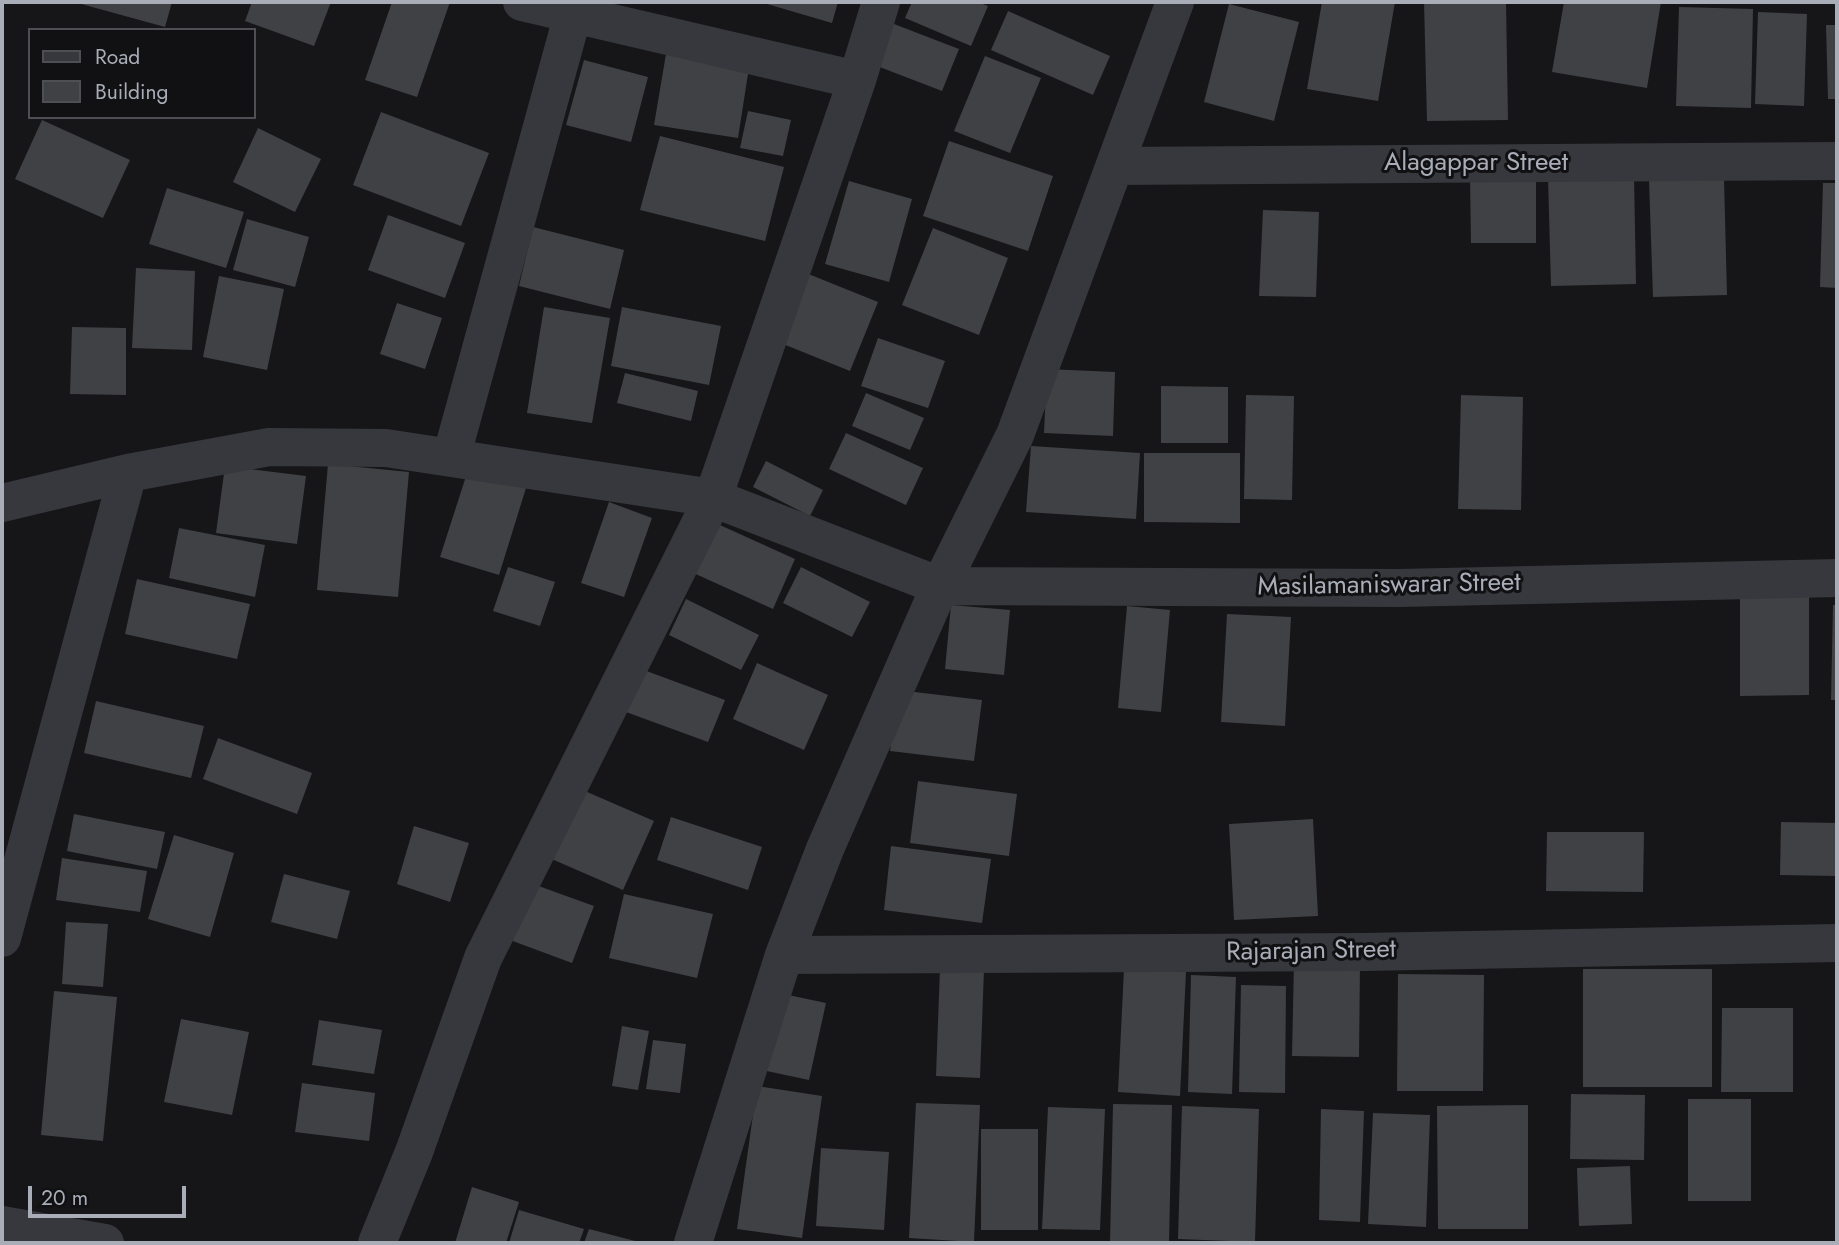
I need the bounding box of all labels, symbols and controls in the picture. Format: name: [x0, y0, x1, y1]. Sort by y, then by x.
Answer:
legend: [28, 28, 256, 119]
text: Road: [95, 42, 140, 72]
text: Building: [95, 77, 168, 107]
street label: Alagappar Street: [1384, 148, 1568, 180]
street label: Masilamaniswarar Street: [1257, 568, 1521, 604]
street label: Rajarajan Street: [1226, 935, 1396, 969]
scale bar: [32, 1172, 189, 1216]
text: 20 m: [41, 1183, 88, 1213]

